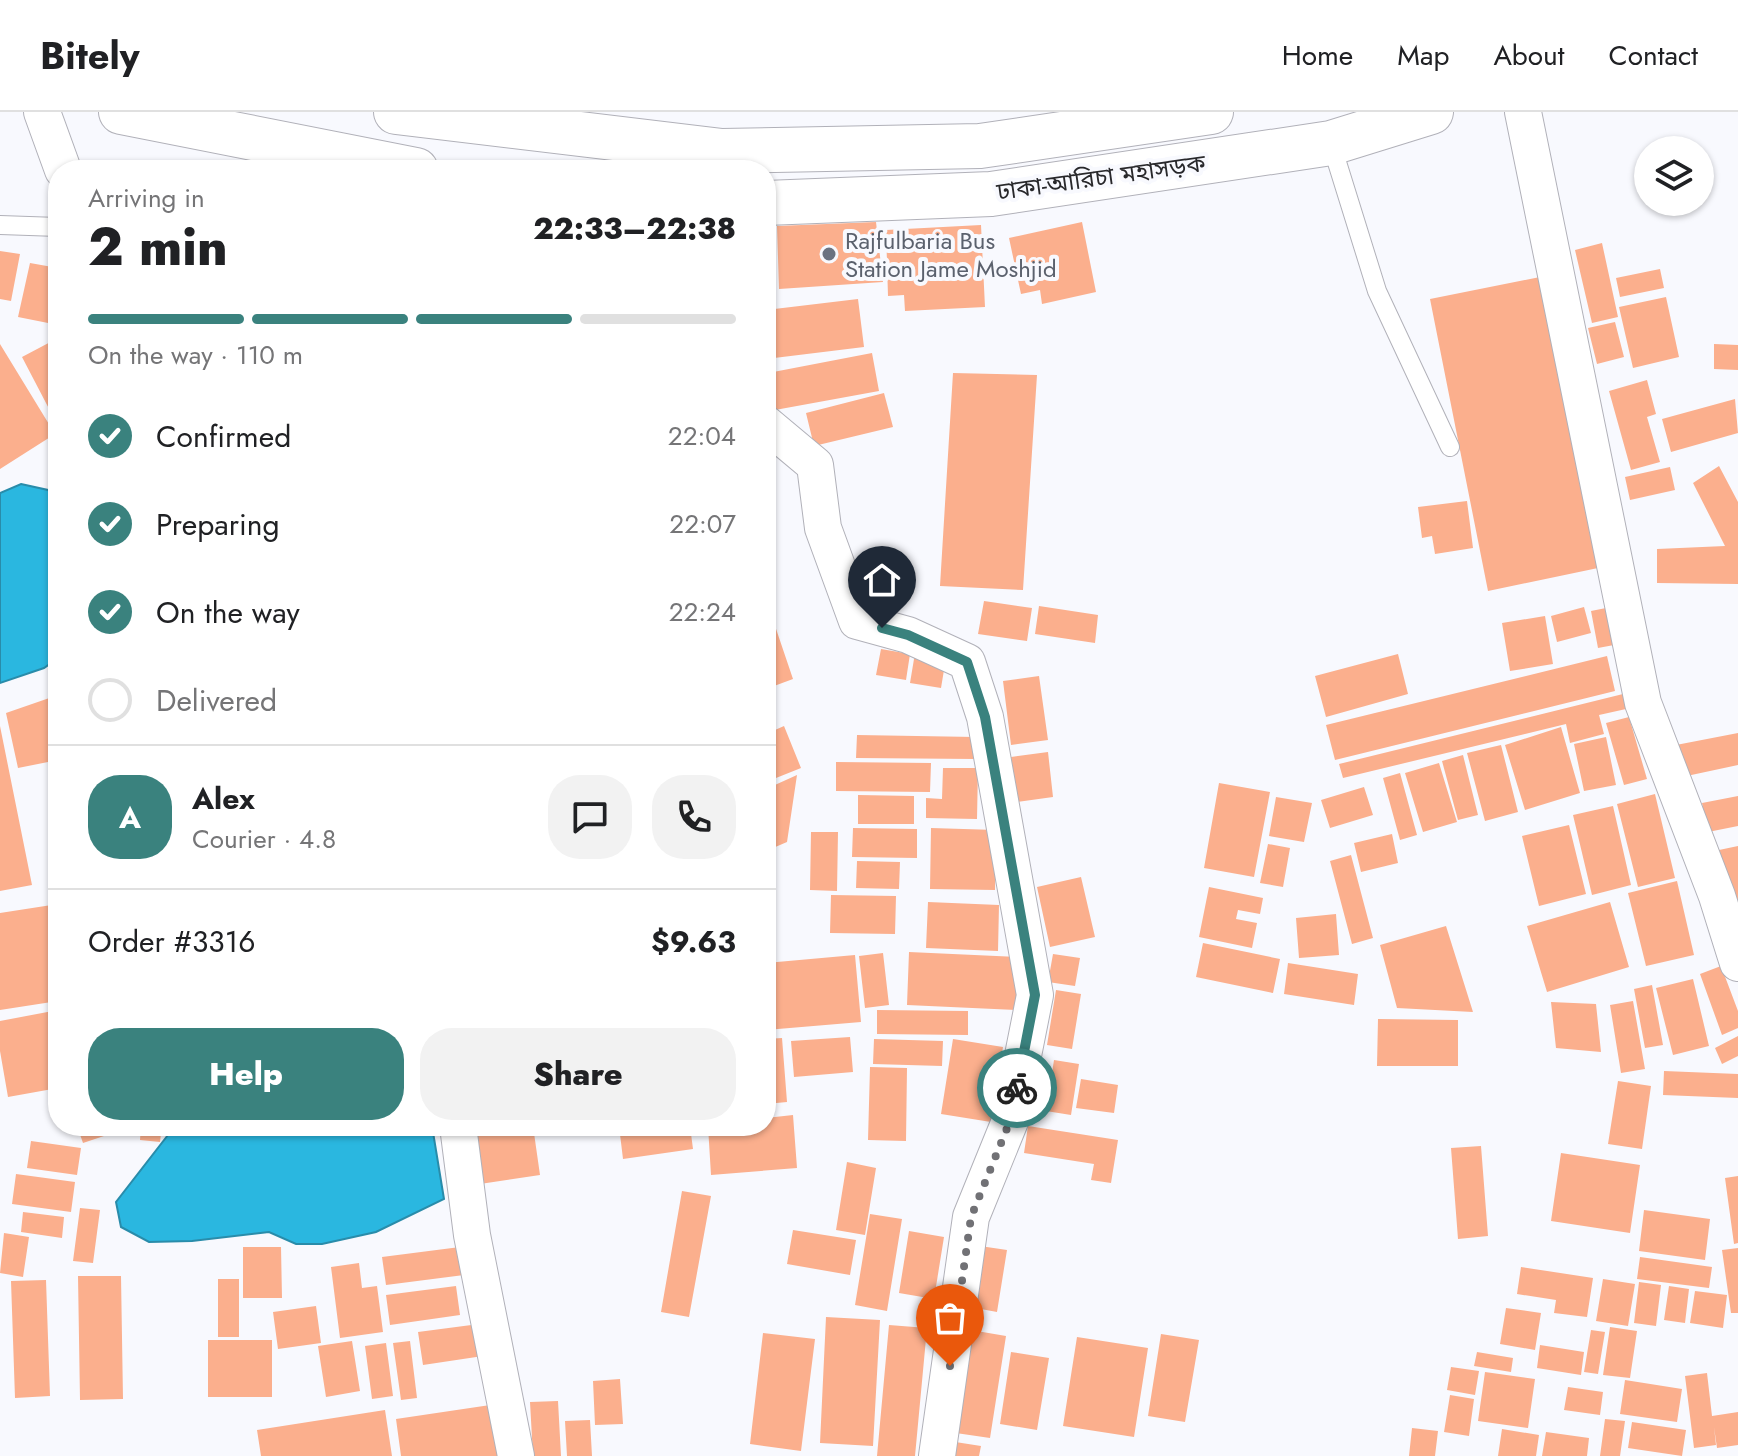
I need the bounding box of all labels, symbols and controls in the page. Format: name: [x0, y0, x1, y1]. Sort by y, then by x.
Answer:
text: Bitely: [40, 28, 140, 83]
text: Home: [1282, 35, 1353, 76]
text: Map: [1397, 35, 1449, 76]
text: About: [1493, 35, 1565, 76]
text: Contact: [1609, 35, 1698, 76]
map controls: [1634, 136, 1714, 216]
button: layers: [1634, 136, 1714, 216]
street label: ঢাকা-আরিচা মহাসড়ক: [993, 145, 1208, 209]
text: Arriving in: [88, 179, 205, 217]
text: 22:33–22:38: [533, 207, 736, 250]
text: 2 min: [88, 209, 228, 285]
place label: Rajfulbaria Bus Station Jame Moshjid: [845, 223, 1057, 286]
marker: Rajfulbaria Bus Station Jame Moshjid: [820, 245, 838, 263]
text: On the way · 110 m: [88, 336, 303, 374]
icon: check: [88, 414, 132, 458]
text: Confirmed: [156, 415, 291, 458]
text: 22:04: [668, 417, 736, 455]
icon: check: [88, 502, 132, 546]
text: Preparing: [156, 503, 280, 546]
text: 22:07: [669, 505, 736, 543]
pin: [848, 546, 916, 628]
icon: home: [860, 558, 904, 602]
icon: check: [88, 590, 132, 634]
text: On the way: [156, 591, 300, 634]
text: 22:24: [669, 593, 736, 631]
text: Delivered: [156, 679, 277, 722]
button: chat: [548, 775, 632, 859]
button: phone: [652, 775, 736, 859]
text: Alex: [192, 777, 255, 820]
text: A: [119, 796, 141, 839]
text: Courier · 4.8: [192, 820, 336, 858]
text: Order #3316: [88, 920, 256, 963]
text: $9.63: [651, 920, 736, 963]
button: Help: [88, 1028, 404, 1120]
button: Share: [420, 1028, 736, 1120]
courier: [977, 1048, 1057, 1128]
icon: bike: [995, 1066, 1039, 1110]
pin: [916, 1284, 984, 1366]
icon: bag: [928, 1296, 972, 1340]

